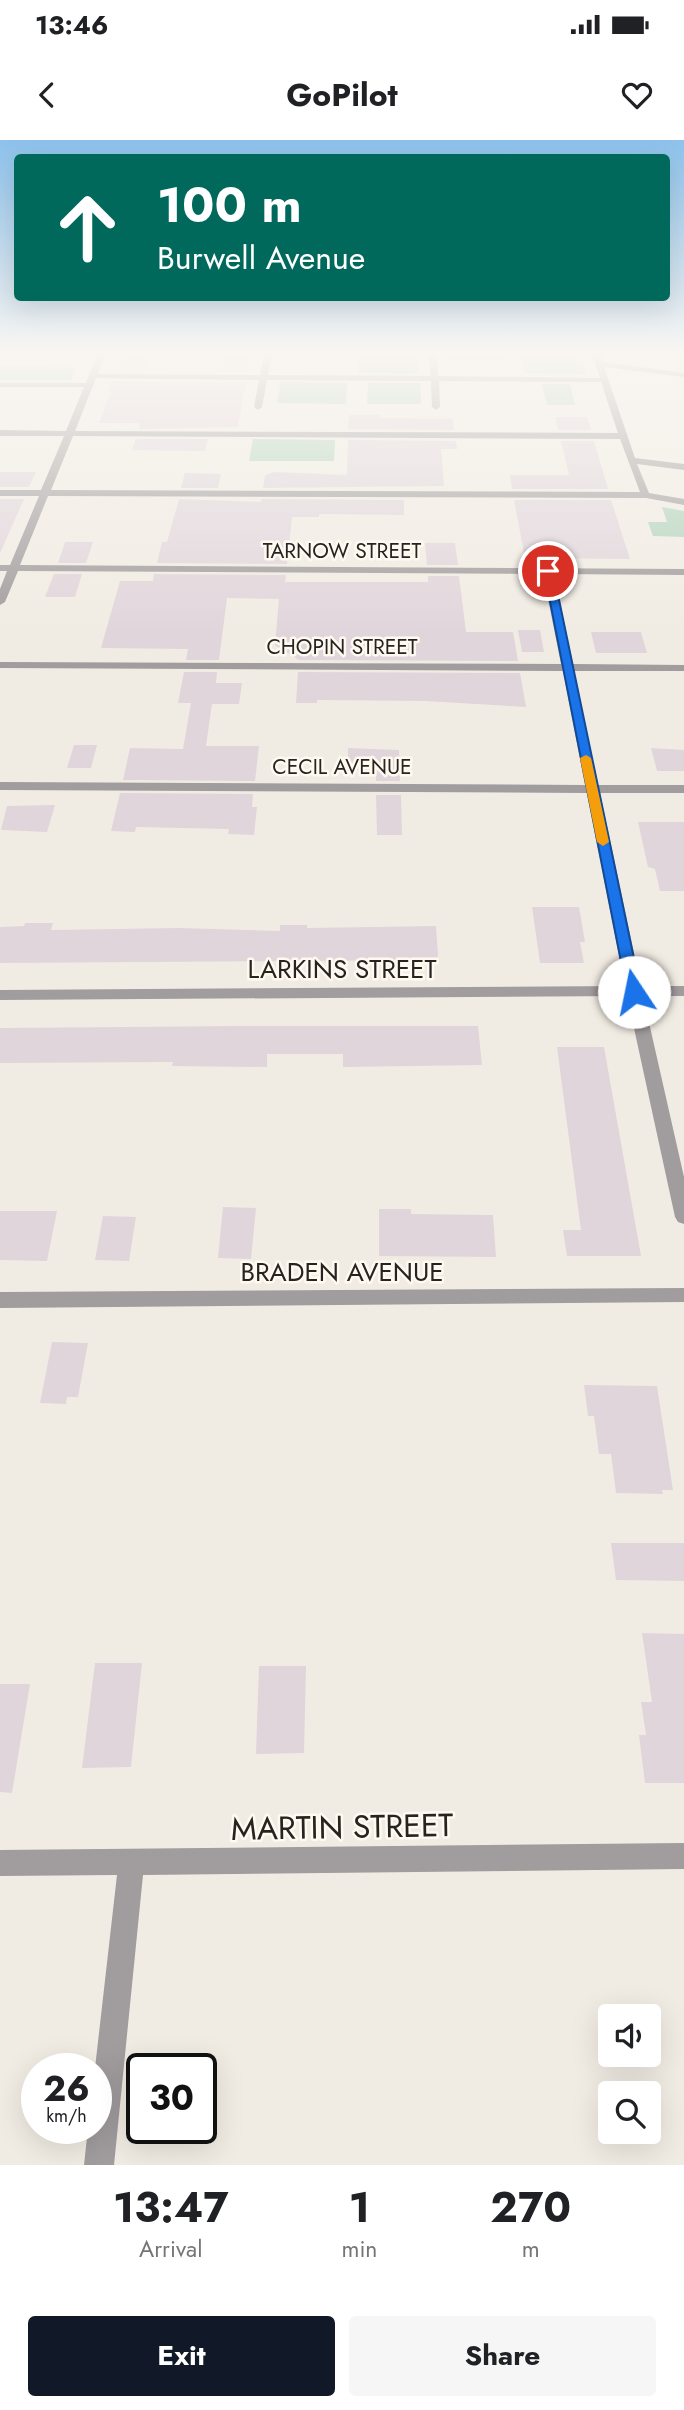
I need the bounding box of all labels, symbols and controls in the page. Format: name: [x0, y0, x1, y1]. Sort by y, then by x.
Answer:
text: 13:46: [35, 6, 108, 44]
text: GoPilot: [286, 72, 398, 118]
icon: back: [28, 76, 66, 114]
icon: heart: [618, 76, 656, 114]
text: 100 m: [157, 170, 302, 240]
icon: ahead: [42, 182, 133, 273]
text: Burwell Avenue: [157, 235, 365, 281]
street label: TARNOW STREET: [263, 536, 421, 566]
pin: [518, 541, 578, 601]
icon: arrive: [529, 552, 567, 590]
street label: CHOPIN STREET: [266, 632, 418, 662]
street label: CECIL AVENUE: [272, 752, 412, 782]
street label: LARKINS STREET: [247, 950, 437, 988]
position arrow: [597, 955, 671, 1029]
street label: BRADEN AVENUE: [241, 1253, 443, 1291]
street label: MARTIN STREET: [230, 1802, 454, 1852]
map controls: [598, 2004, 661, 2144]
button: sound: [598, 2004, 661, 2067]
speed limit sign: 30: [126, 2053, 217, 2144]
text: 26: [43, 2064, 90, 2114]
button: search: [598, 2081, 661, 2144]
text: km/h: [46, 2103, 87, 2129]
text: 13:47: [113, 2177, 229, 2238]
text: 1: [349, 2177, 370, 2238]
text: 270: [490, 2177, 571, 2238]
text: Arrival: [139, 2232, 202, 2266]
text: min: [341, 2232, 377, 2266]
text: m: [522, 2232, 540, 2266]
button: Exit: [28, 2316, 335, 2396]
button: Share: [349, 2316, 656, 2396]

